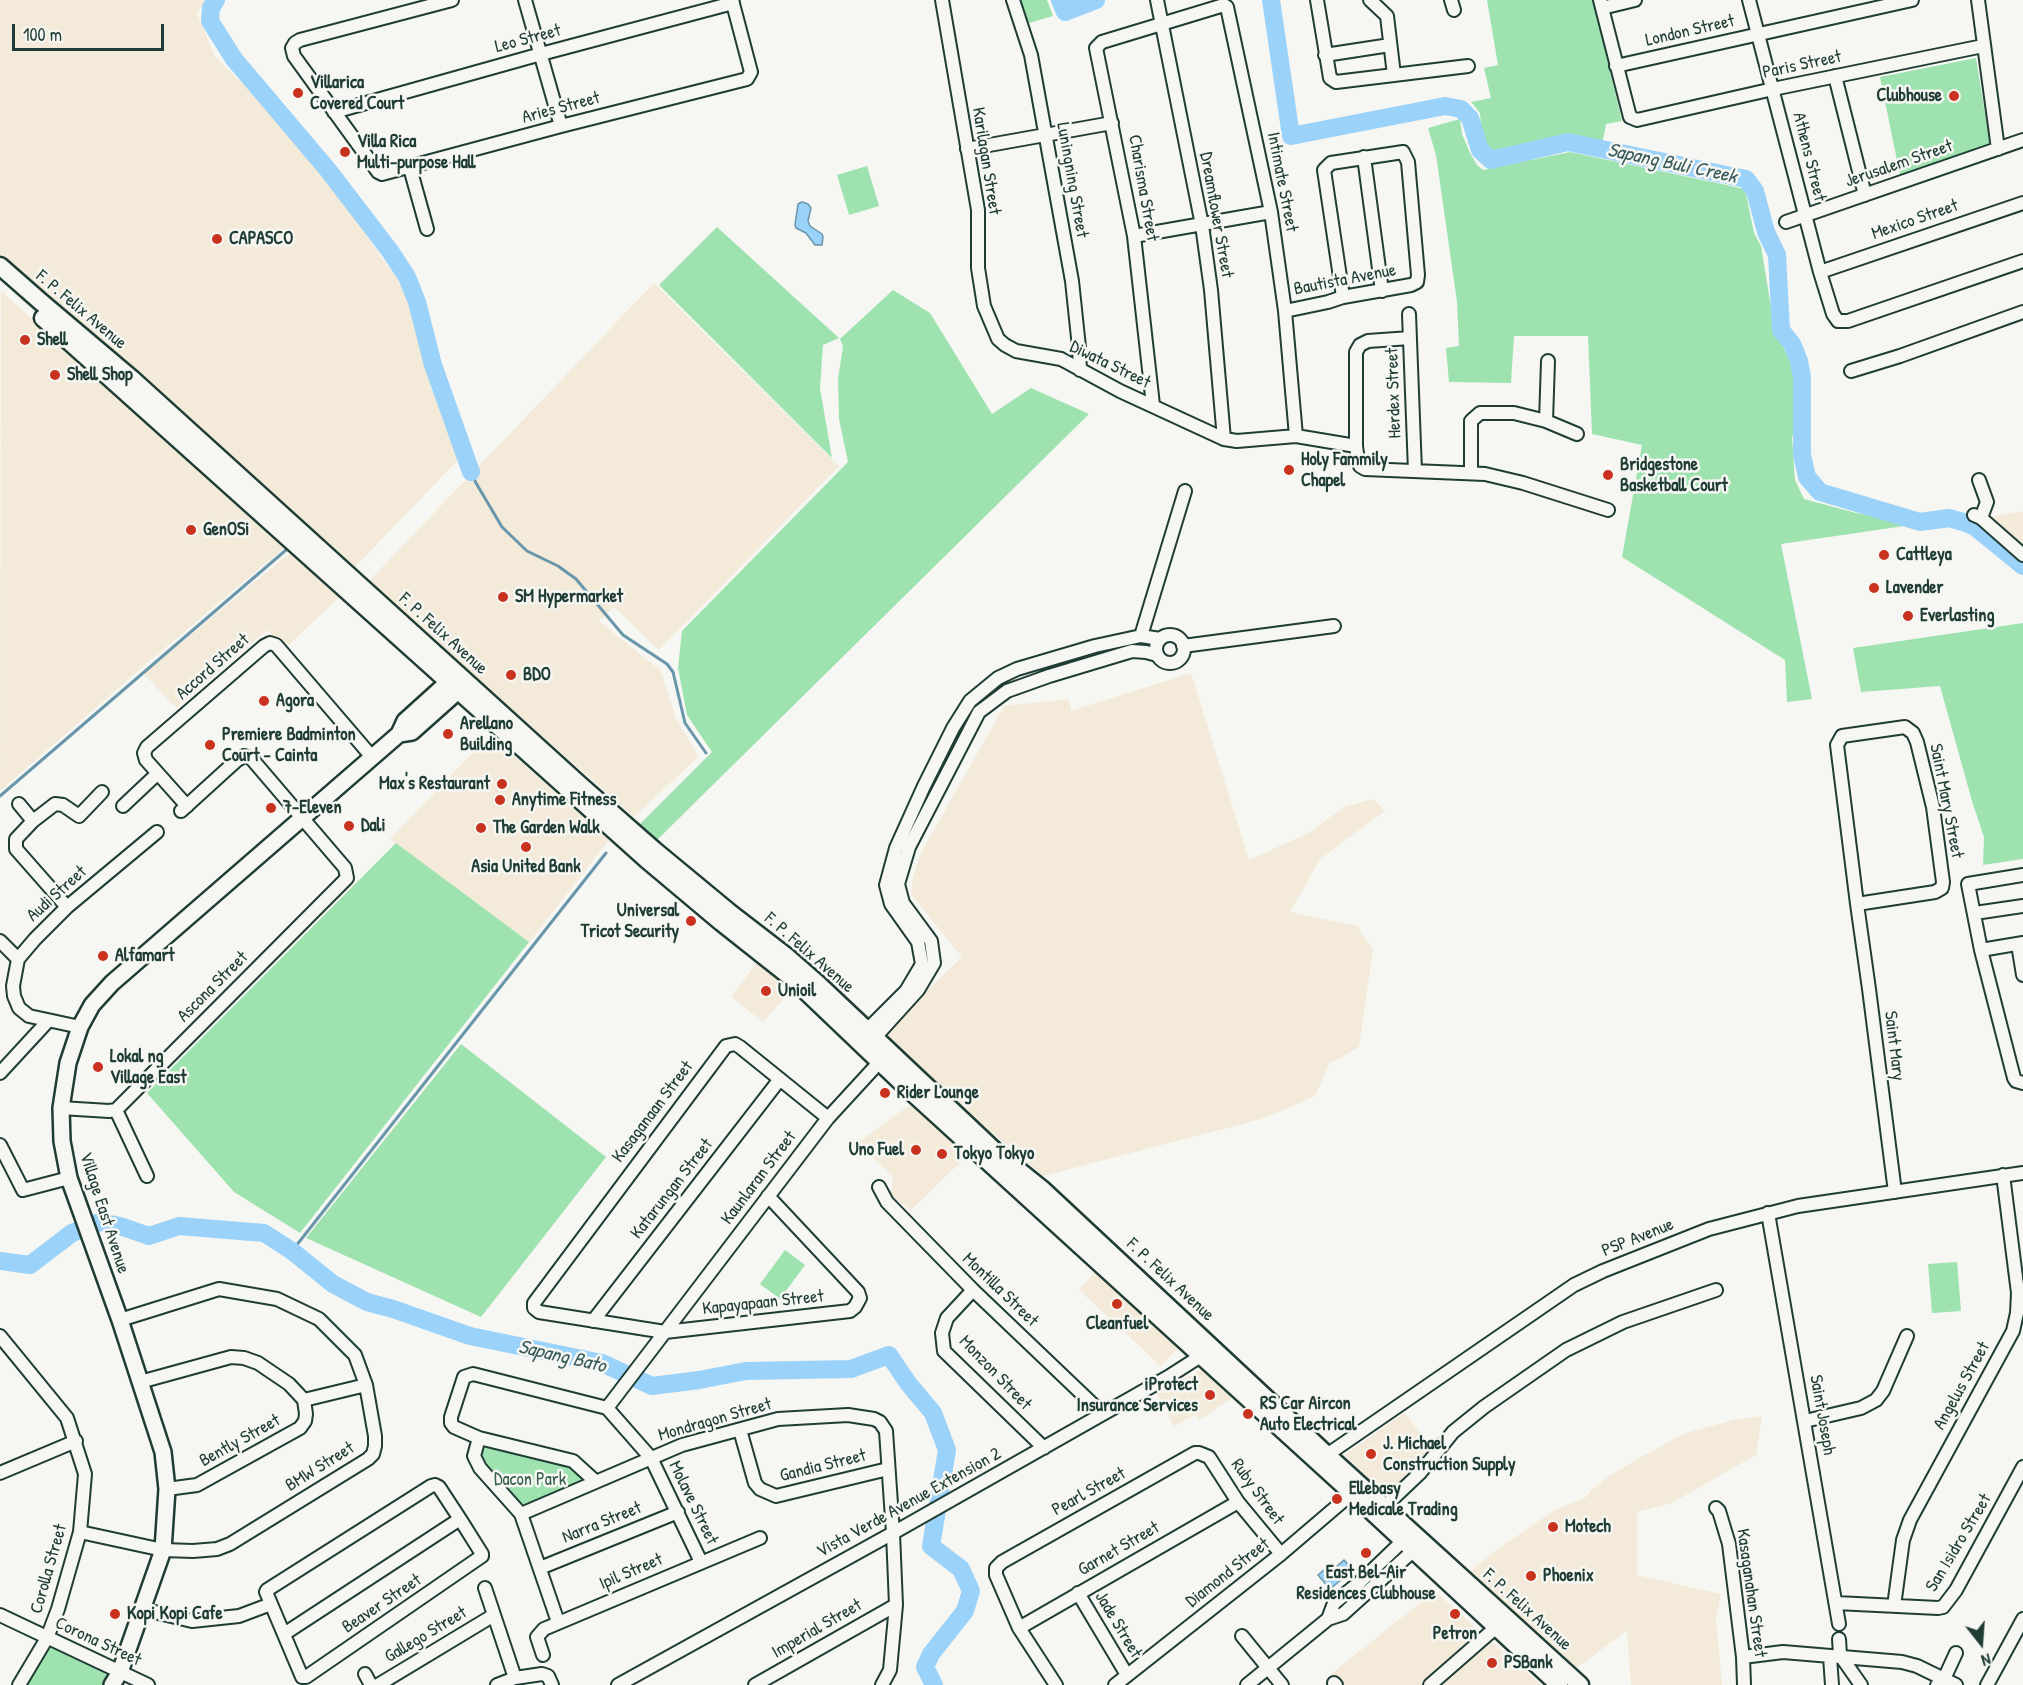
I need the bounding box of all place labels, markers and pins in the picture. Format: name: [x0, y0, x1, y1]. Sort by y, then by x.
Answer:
place label: Villarica Covered Court: [310, 72, 404, 115]
place label: Clubhouse: [1877, 85, 1942, 107]
marker: Villarica Covered Court: [291, 86, 305, 100]
marker: Clubhouse: [1947, 89, 1961, 103]
place label: Villa Rica Multi-purpose Hall: [357, 131, 475, 174]
marker: Villa Rica Multi-purpose Hall: [338, 145, 352, 159]
place label: CAPASCO: [229, 228, 293, 250]
marker: CAPASCO: [210, 232, 224, 246]
place label: Shell: [37, 329, 68, 351]
marker: Shell: [18, 333, 32, 347]
place label: Shell Shop: [67, 364, 133, 386]
marker: Shell Shop: [48, 368, 62, 382]
place label: Holy Fammily Chapel: [1301, 449, 1388, 492]
place label: Bridgestone Basketball Court: [1620, 454, 1728, 496]
marker: Holy Fammily Chapel: [1282, 463, 1296, 477]
marker: Bridgestone Basketball Court: [1601, 468, 1615, 482]
place label: GenOSi: [203, 519, 249, 541]
marker: GenOSi: [184, 523, 198, 537]
place label: Cattleya: [1896, 544, 1952, 566]
marker: Cattleya: [1877, 548, 1891, 562]
place label: Lavender: [1886, 577, 1943, 599]
marker: Lavender: [1867, 581, 1881, 595]
place label: SM Hypermarket: [515, 586, 623, 608]
marker: SM Hypermarket: [496, 590, 510, 604]
place label: Everlasting: [1920, 605, 1994, 627]
marker: Everlasting: [1901, 609, 1915, 623]
place label: BDO: [523, 664, 551, 686]
marker: BDO: [504, 668, 518, 682]
place label: Agora: [276, 690, 314, 712]
marker: Agora: [257, 694, 271, 708]
place label: Arellano Building: [460, 713, 513, 756]
place label: Premiere Badminton Court - Cainta: [222, 724, 356, 766]
marker: Arellano Building: [441, 727, 455, 741]
marker: Premiere Badminton Court - Cainta: [203, 738, 217, 752]
place label: Max's Restaurant: [379, 773, 490, 795]
marker: Max's Restaurant: [495, 777, 509, 791]
place label: Anytime Fitness: [512, 789, 616, 811]
marker: Anytime Fitness: [493, 793, 507, 807]
place label: 7-Eleven: [283, 797, 342, 819]
marker: 7-Eleven: [264, 801, 278, 815]
place label: Dali: [361, 815, 385, 837]
place label: The Garden Walk: [493, 817, 600, 839]
marker: Dali: [342, 819, 356, 833]
marker: The Garden Walk: [474, 821, 488, 835]
marker: Asia United Bank: [519, 840, 533, 854]
place label: Asia United Bank: [471, 856, 581, 878]
place label: Universal Tricot Security: [581, 900, 679, 942]
marker: Universal Tricot Security: [684, 914, 698, 928]
place label: Alfamart: [115, 945, 175, 967]
marker: Alfamart: [96, 949, 110, 963]
place label: Unioil: [778, 980, 816, 1002]
marker: Unioil: [759, 984, 773, 998]
place label: Lokal ng Village East: [110, 1046, 186, 1088]
marker: Lokal ng Village East: [91, 1060, 105, 1074]
place label: Rider Lounge: [897, 1082, 979, 1104]
marker: Rider Lounge: [878, 1086, 892, 1100]
place label: Uno Fuel: [849, 1139, 904, 1161]
marker: Uno Fuel: [909, 1143, 923, 1157]
place label: Tokyo Tokyo: [954, 1143, 1034, 1165]
marker: Tokyo Tokyo: [935, 1147, 949, 1161]
marker: Cleanfuel: [1110, 1297, 1124, 1311]
place label: Cleanfuel: [1086, 1313, 1148, 1335]
place label: iProtect Insurance Services: [1076, 1374, 1198, 1416]
marker: iProtect Insurance Services: [1203, 1388, 1217, 1402]
place label: RS Car Aircon Auto Electrical: [1260, 1393, 1356, 1436]
marker: RS Car Aircon Auto Electrical: [1241, 1407, 1255, 1421]
place label: J. Michael Construction Supply: [1383, 1433, 1516, 1476]
marker: J. Michael Construction Supply: [1364, 1447, 1378, 1461]
place label: Ellebasy Medicale Trading: [1349, 1478, 1458, 1520]
marker: Ellebasy Medicale Trading: [1330, 1492, 1344, 1506]
place label: Motech: [1565, 1516, 1611, 1538]
marker: Motech: [1546, 1520, 1560, 1534]
marker: East Bel-Air Residences Clubhouse: [1359, 1546, 1373, 1560]
place label: East Bel-Air Residences Clubhouse: [1296, 1562, 1436, 1604]
place label: Phoenix: [1543, 1565, 1594, 1587]
marker: Phoenix: [1524, 1569, 1538, 1583]
place label: Kopi Kopi Cafe: [127, 1603, 223, 1625]
marker: Kopi Kopi Cafe: [108, 1607, 122, 1621]
marker: Petron: [1448, 1607, 1462, 1621]
place label: Petron: [1433, 1623, 1477, 1645]
place label: PSBank: [1504, 1652, 1553, 1674]
marker: PSBank: [1485, 1656, 1499, 1670]

